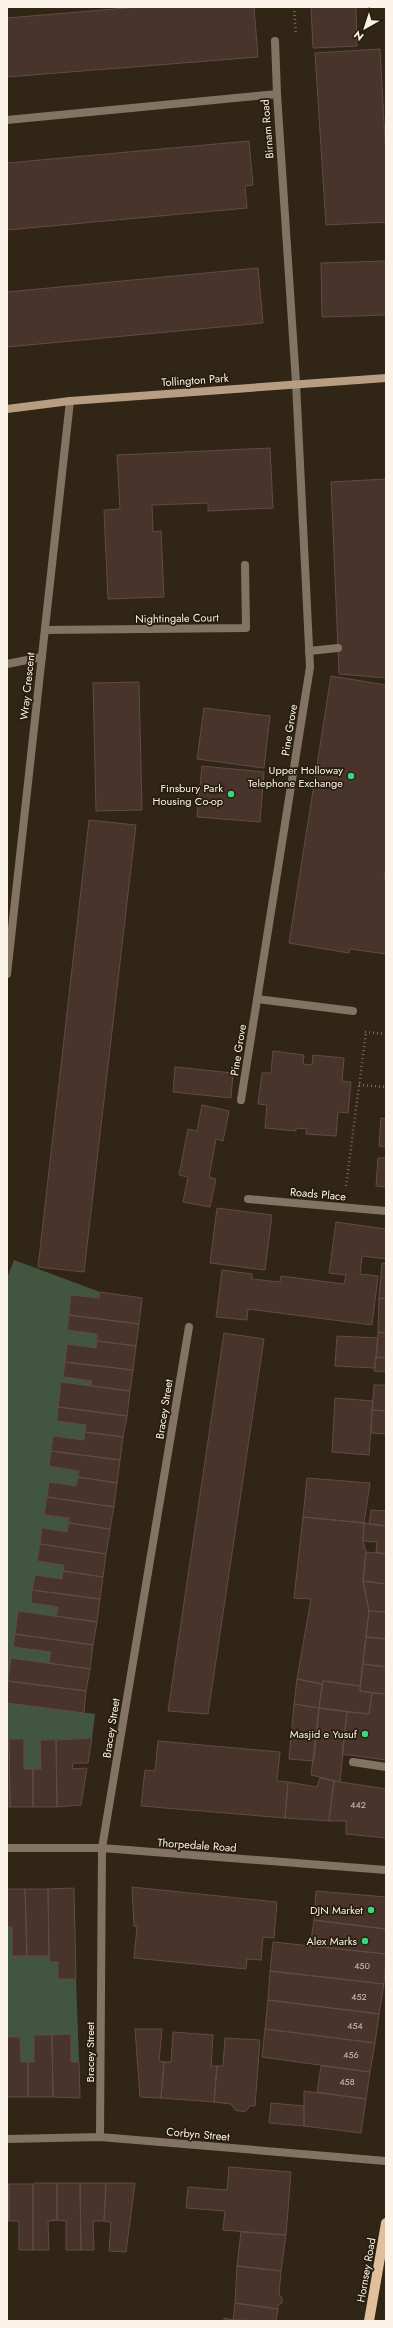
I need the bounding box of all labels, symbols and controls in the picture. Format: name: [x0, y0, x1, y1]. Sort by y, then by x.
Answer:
north arrow: [345, 8, 385, 48]
text: N: [350, 27, 367, 45]
street label: Birnam Road: [256, 99, 278, 159]
street label: Tollington Park: [161, 370, 229, 390]
street label: Nightingale Court: [135, 609, 219, 627]
street label: Wray Crescent: [15, 651, 39, 721]
street label: Pine Grove: [277, 703, 301, 757]
place label: Upper Holloway Telephone Exchange: [248, 762, 343, 791]
marker: Upper Holloway Telephone Exchange: [346, 771, 356, 781]
place label: Finsbury Park Housing Co-op: [153, 780, 223, 809]
marker: Finsbury Park Housing Co-op: [226, 789, 236, 799]
street label: Pine Grove: [226, 1023, 250, 1077]
street label: Roads Place: [289, 1184, 347, 1204]
street label: Bracey Street: [151, 1378, 177, 1440]
street label: Bracey Street: [98, 1697, 124, 1759]
place label: Masjid e Yusuf: [290, 1726, 358, 1742]
marker: Masjid e Yusuf: [360, 1729, 370, 1739]
house number: 442: [350, 1798, 366, 1811]
street label: Thorpedale Road: [157, 1834, 237, 1856]
place label: DJN Market: [310, 1902, 363, 1918]
marker: DJN Market: [366, 1905, 376, 1915]
place label: Alex Marks: [307, 1933, 358, 1949]
marker: Alex Marks: [360, 1936, 370, 1946]
house number: 450: [354, 1959, 370, 1972]
house number: 452: [351, 1990, 367, 2003]
house number: 454: [347, 2019, 363, 2032]
street label: Bracey Street: [82, 2021, 98, 2082]
house number: 456: [343, 2048, 359, 2061]
house number: 458: [339, 2075, 355, 2088]
street label: Corbyn Street: [166, 2123, 231, 2145]
street label: Hornsey Road: [352, 2236, 380, 2304]

